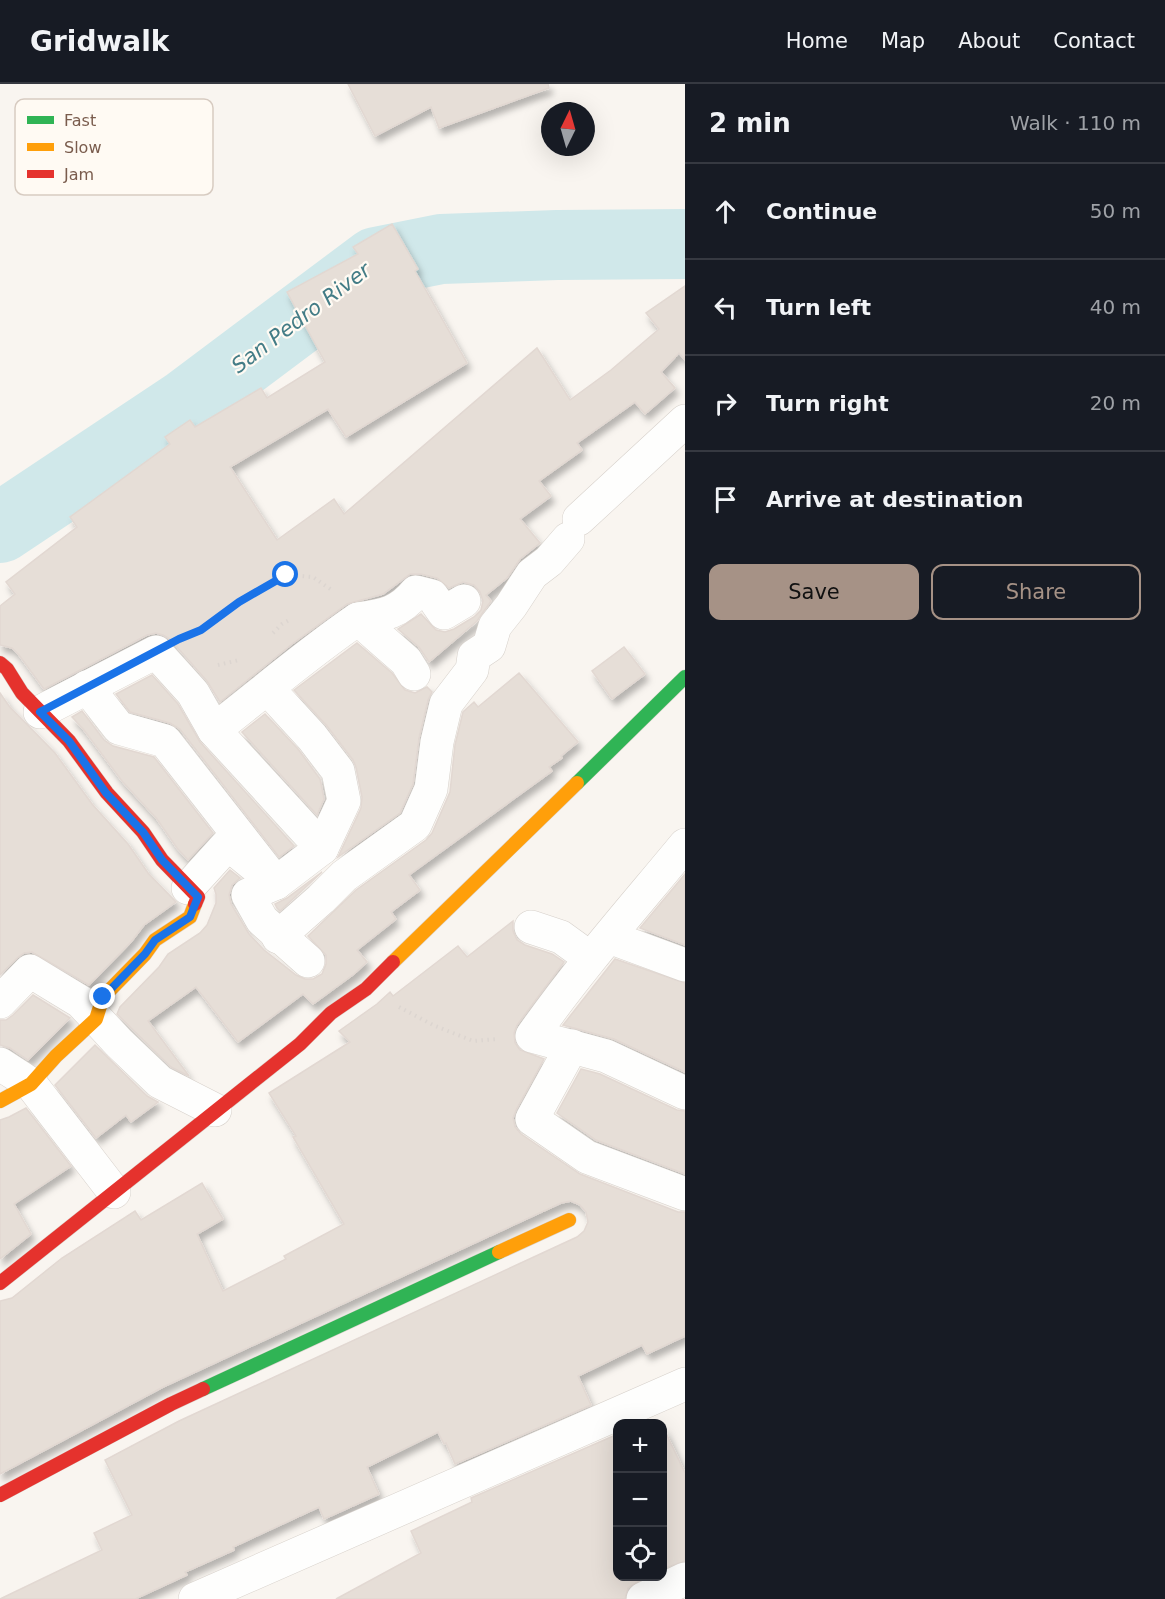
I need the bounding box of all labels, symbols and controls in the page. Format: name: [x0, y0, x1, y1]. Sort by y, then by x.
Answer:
text: Gridwalk: [30, 25, 169, 58]
text: Home: [786, 29, 848, 53]
text: Map: [881, 29, 925, 53]
text: About: [958, 29, 1020, 53]
text: Contact: [1053, 29, 1135, 53]
legend: [15, 99, 213, 195]
north arrow: [541, 102, 595, 156]
text: 2 min: [709, 108, 791, 138]
text: Fast: [64, 111, 96, 130]
text: Walk · 110 m: [1010, 111, 1141, 135]
text: Slow: [64, 138, 101, 157]
text: Jam: [63, 165, 94, 184]
icon: ahead: [709, 195, 742, 228]
text: Continue: [766, 199, 877, 224]
text: 50 m: [1090, 199, 1141, 223]
water label: San Pedro River: [227, 257, 376, 378]
icon: left: [709, 291, 742, 324]
text: Turn left: [766, 295, 871, 320]
text: 40 m: [1090, 295, 1141, 319]
icon: right: [709, 387, 742, 420]
text: Turn right: [766, 391, 889, 416]
text: 20 m: [1090, 391, 1141, 415]
icon: arrive: [709, 483, 742, 516]
text: Arrive at destination: [766, 487, 1023, 512]
route start: [272, 561, 298, 587]
button: Save: [709, 564, 919, 620]
button: Share: [931, 564, 1141, 620]
route end: [89, 983, 115, 1009]
map controls: [613, 1419, 667, 1581]
button: +: [613, 1419, 667, 1473]
button: −: [613, 1473, 667, 1527]
button: locate: [613, 1527, 667, 1581]

